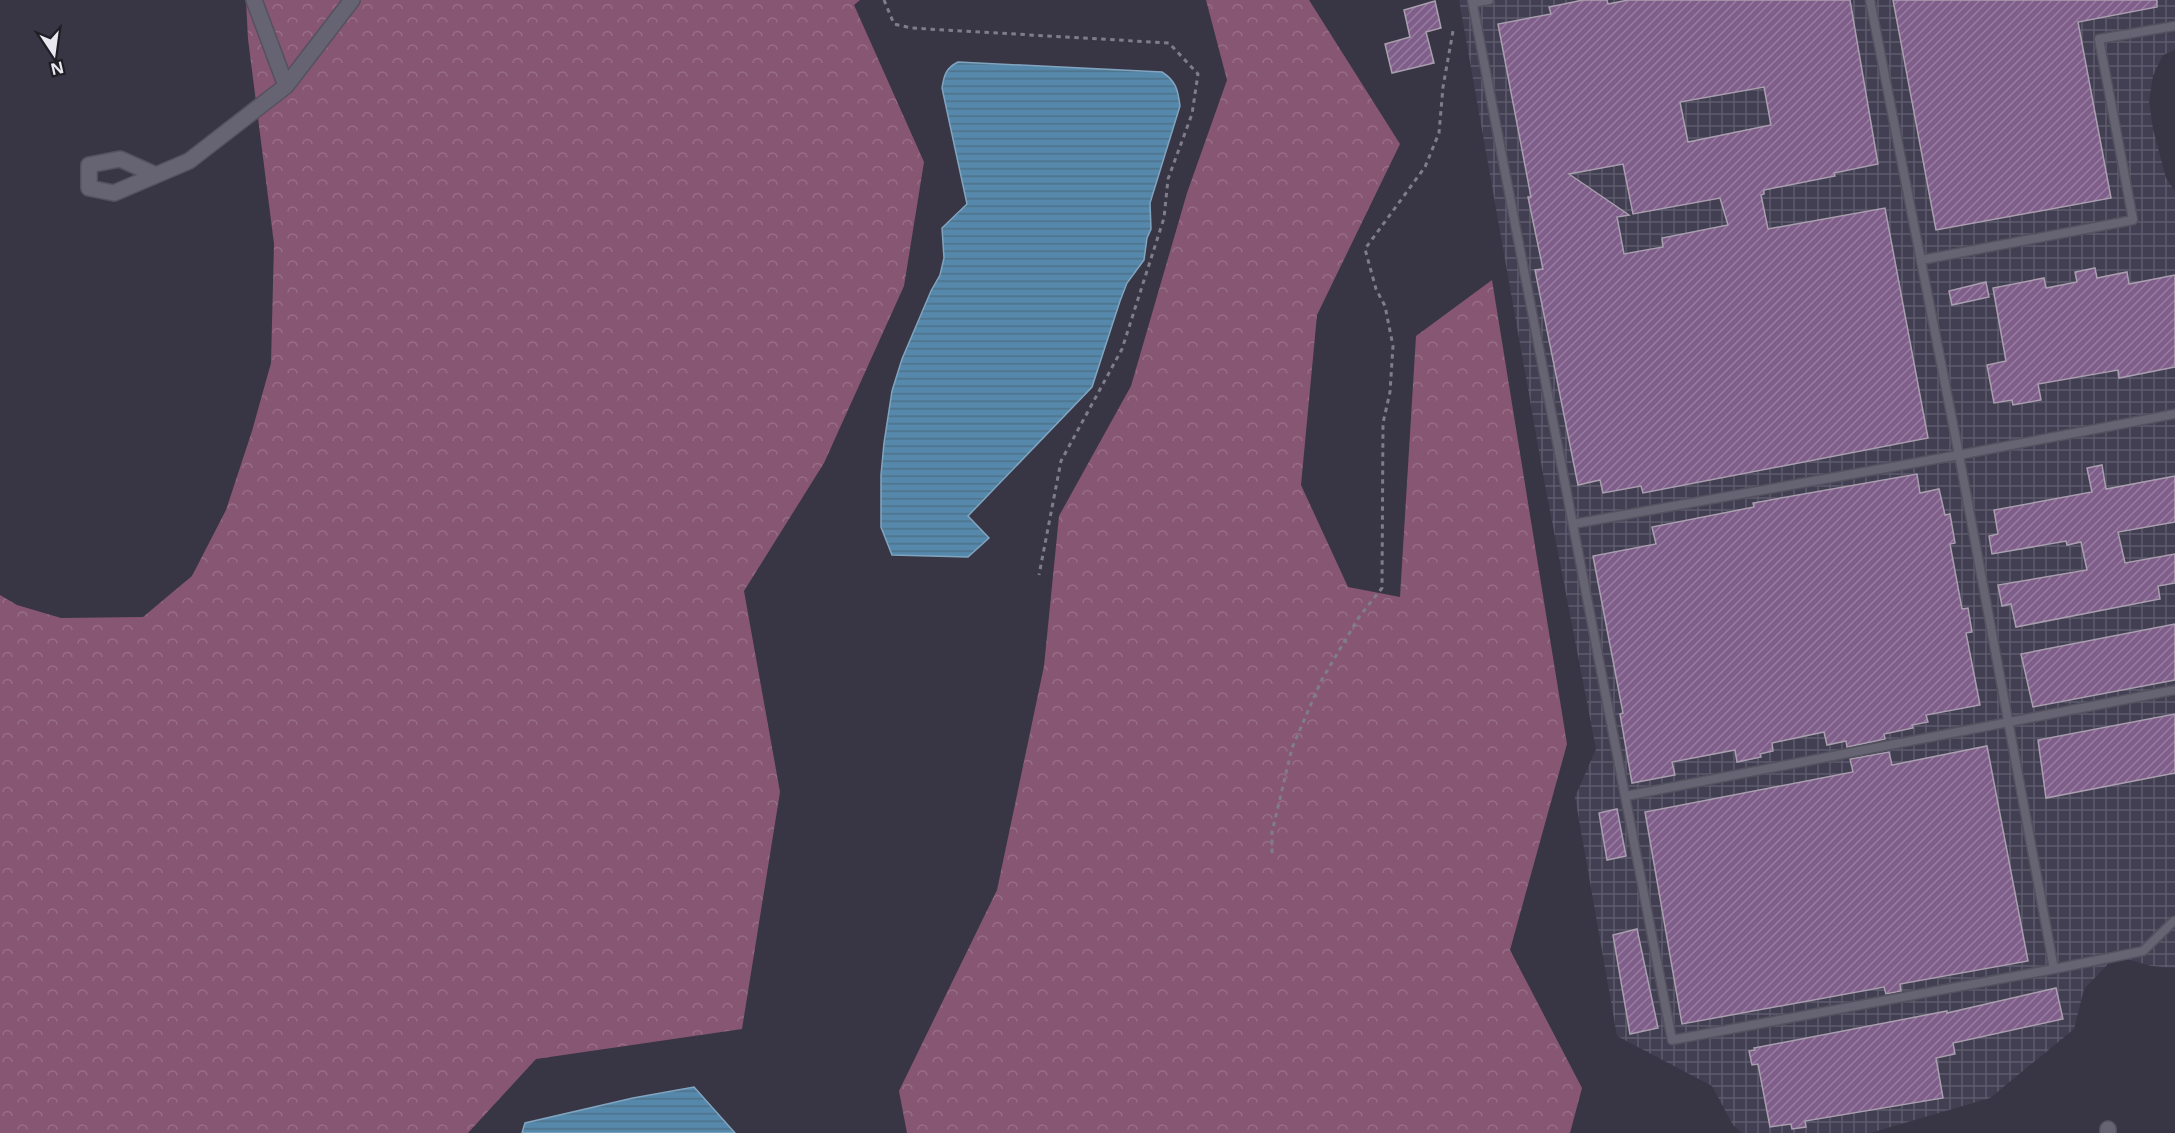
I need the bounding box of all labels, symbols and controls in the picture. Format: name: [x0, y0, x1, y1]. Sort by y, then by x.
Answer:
north arrow: [24, 24, 84, 84]
text: N: [49, 56, 66, 81]

